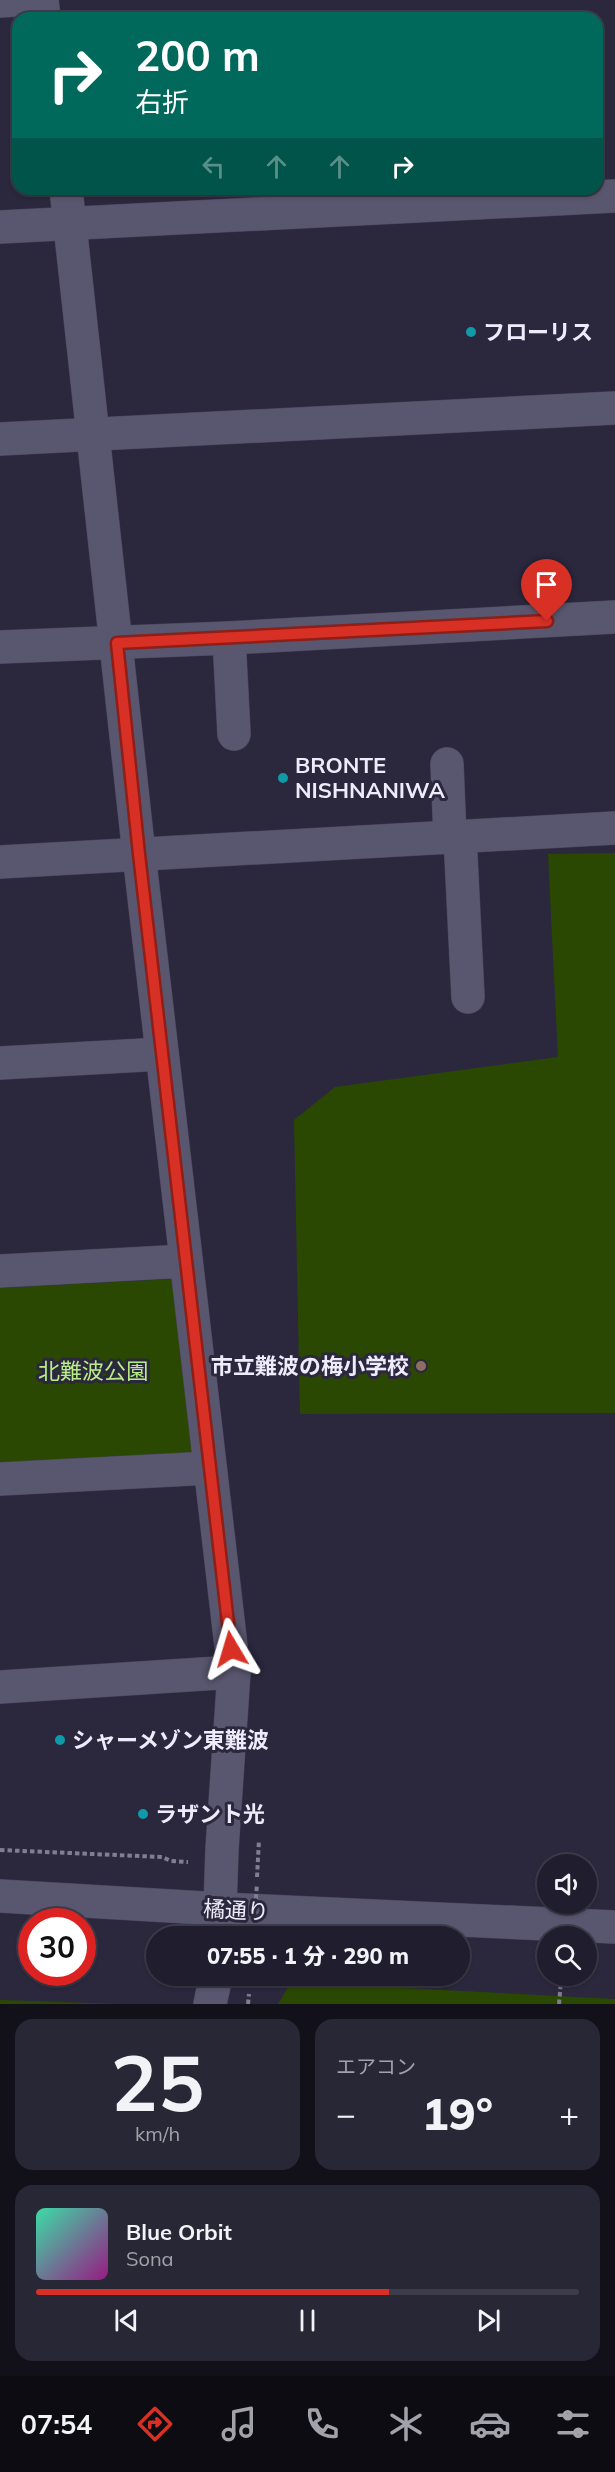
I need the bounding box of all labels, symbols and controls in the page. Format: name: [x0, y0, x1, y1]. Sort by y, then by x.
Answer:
text: 200 m: [135, 29, 260, 82]
icon: right: [36, 36, 114, 114]
text: 右折: [135, 85, 189, 119]
icon: left: [197, 150, 230, 183]
icon: ahead: [260, 150, 293, 183]
icon: ahead: [323, 150, 356, 183]
icon: right: [386, 150, 419, 183]
place label: フローリス: [483, 318, 593, 346]
marker: フローリス: [464, 325, 478, 339]
pin: [521, 559, 572, 621]
icon: arrive: [530, 568, 563, 601]
place label: BRONTE NISHNANIWA: [295, 751, 445, 804]
marker: BRONTE NISHNANIWA: [276, 771, 290, 785]
place label: 市立難波の梅小学校: [211, 1352, 409, 1380]
park label: 北難波公園: [38, 1357, 148, 1385]
marker: 市立難波の梅小学校: [414, 1359, 428, 1373]
position arrow: [199, 1617, 263, 1681]
place label: シャーメゾン東難波: [72, 1726, 269, 1754]
marker: シャーメゾン東難波: [53, 1733, 67, 1747]
place label: ラザント光: [155, 1800, 265, 1828]
marker: ラザント光: [136, 1807, 150, 1821]
map controls: [537, 1854, 597, 1986]
button: sound: [537, 1854, 597, 1914]
street label: 橘通り: [202, 1894, 270, 1926]
speed limit sign: 30: [18, 1908, 96, 1986]
button: search: [537, 1926, 597, 1986]
text: 07:55 · 1 分 · 290 m: [207, 1942, 409, 1970]
text: 25: [111, 2033, 204, 2131]
text: エアコン: [336, 2054, 416, 2079]
text: 19°: [422, 2085, 493, 2141]
text: −: [336, 2093, 356, 2134]
text: +: [559, 2093, 579, 2134]
text: km/h: [135, 2121, 180, 2146]
text: Blue Orbit: [126, 2218, 232, 2246]
text: Sona: [126, 2246, 174, 2271]
icon: previous: [110, 2304, 143, 2337]
icon: pause: [291, 2304, 324, 2337]
icon: next: [472, 2304, 505, 2337]
icon: directions: [134, 2403, 176, 2445]
icon: music: [218, 2403, 260, 2445]
icon: phone: [301, 2403, 343, 2445]
icon: climate: [385, 2403, 427, 2445]
icon: car: [469, 2403, 511, 2445]
icon: filters: [552, 2403, 594, 2445]
text: 07:54: [21, 2407, 92, 2441]

